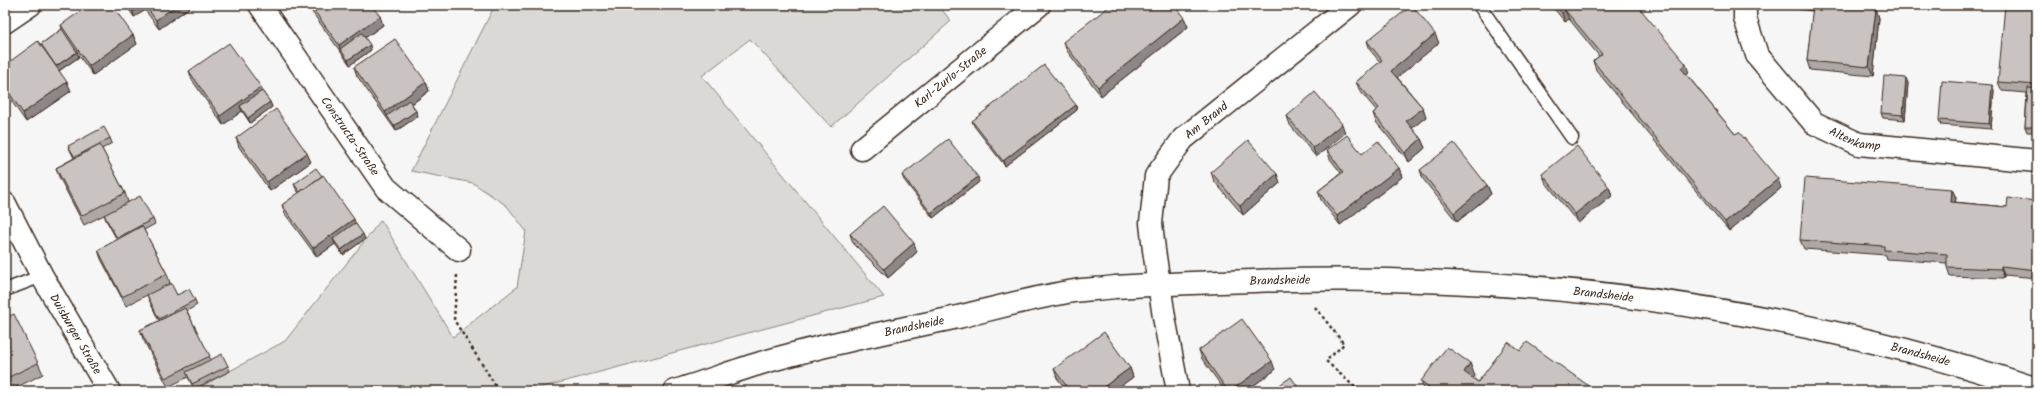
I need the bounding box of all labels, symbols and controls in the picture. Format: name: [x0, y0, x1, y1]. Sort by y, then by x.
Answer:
street label: Karl-Zurlo-Straße: [910, 41, 992, 113]
street label: Constructa-Straße: [316, 93, 384, 180]
street label: Am Brand: [1181, 97, 1233, 144]
street label: Altenkamp: [1826, 122, 1881, 156]
street label: Brandsheide: [1249, 271, 1311, 291]
street label: Brandsheide: [1572, 282, 1635, 308]
street label: Duisburger Straße: [44, 290, 107, 379]
street label: Brandsheide: [882, 311, 947, 342]
street label: Brandsheide: [1889, 338, 1953, 372]

